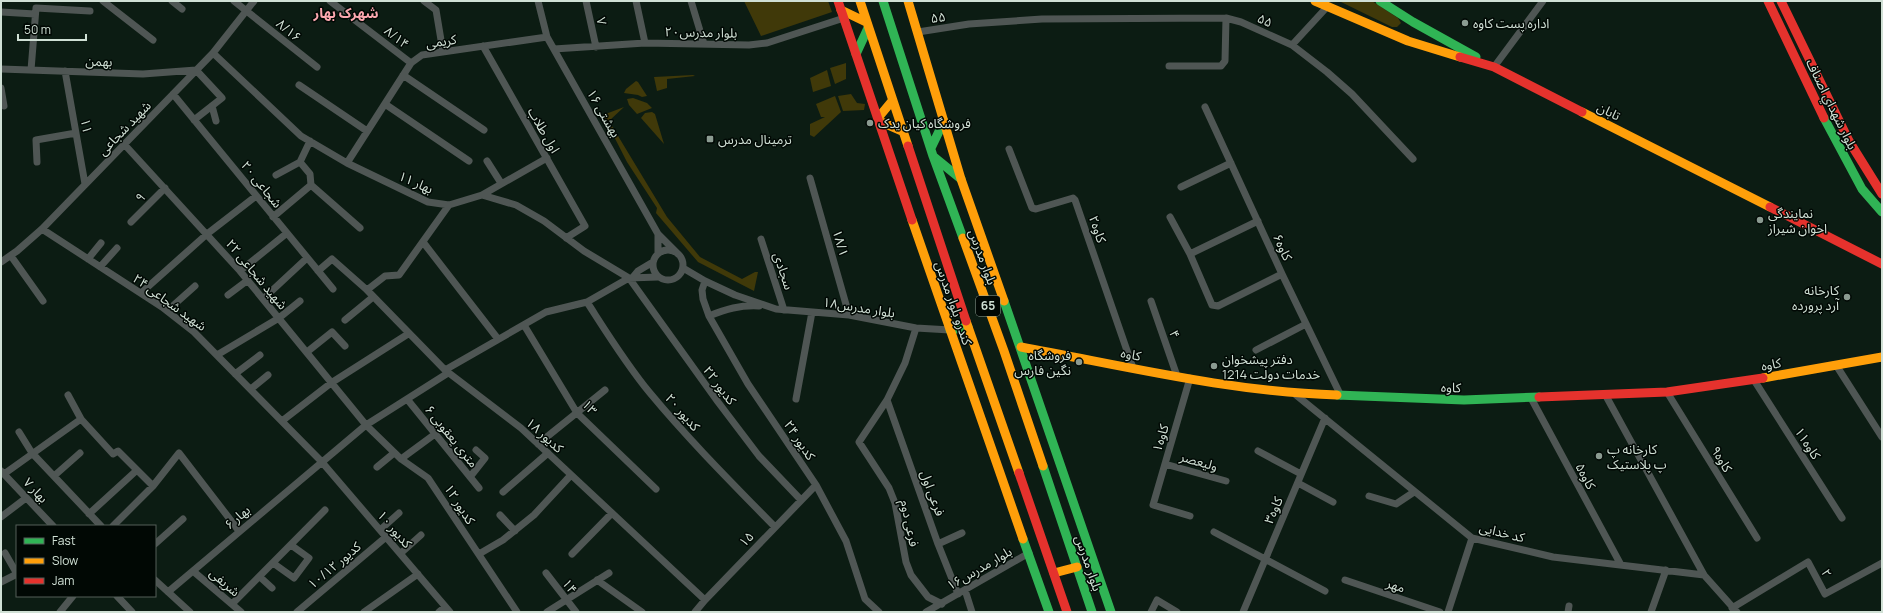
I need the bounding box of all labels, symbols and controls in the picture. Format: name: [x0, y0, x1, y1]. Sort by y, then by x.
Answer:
district label: شهرک بهار: [312, 3, 379, 22]
street label: ۵۵: [929, 7, 947, 27]
street label: ۵۵: [1255, 9, 1275, 31]
street label: ۸/۱۶: [273, 14, 305, 46]
place label: اداره پست کاوه: [1473, 14, 1549, 33]
street label: ۷: [592, 15, 612, 27]
scale bar: [18, 16, 86, 42]
marker: اداره پست کاوه: [1460, 18, 1470, 28]
text: 50 m: [24, 21, 51, 38]
street label: ۸/۱۴: [381, 21, 413, 53]
street label: بلوار مدرس۲۰: [664, 22, 738, 42]
street label: کریمی: [424, 30, 458, 52]
street label: بهمن: [85, 52, 113, 70]
street label: بلوار شهداي اصناف: [1800, 56, 1862, 153]
street label: ۱۶ بهشتی: [583, 86, 625, 140]
street label: شهید شجاعی: [93, 97, 155, 159]
street label: تابان: [1594, 98, 1624, 125]
street label: اول طلاب: [524, 104, 564, 156]
place label: فروشگاه کیان یدک: [878, 114, 971, 132]
street label: ۱۱: [77, 117, 97, 135]
marker: فروشگاه کیان یدک: [865, 118, 875, 128]
place label: ترمینال مدرس: [718, 130, 792, 148]
marker: ترمینال مدرس: [705, 134, 715, 144]
street label: شجاعی ۲۰: [237, 157, 287, 211]
street label: بهار ۱۱: [396, 166, 436, 198]
street label: ۹: [131, 188, 149, 206]
place label: نمایندگی اخوان شیراز: [1767, 204, 1827, 237]
street label: کاوه۲: [1085, 213, 1111, 246]
marker: نمایندگی اخوان شیراز: [1755, 215, 1765, 225]
street label: ۱۸/۱: [829, 227, 853, 259]
street label: بلوار مدرس: [965, 227, 1001, 287]
street label: کاوه۶: [1269, 231, 1297, 264]
street label: شهید شجاعی ۲۲: [222, 235, 292, 313]
street label: سجادی: [770, 250, 798, 292]
street label: کندرو بلوار مدرس: [931, 259, 977, 348]
street label: شهید شجاعی ۲۴: [130, 269, 210, 335]
place label: کارخانه آرد پرورده: [1792, 281, 1840, 315]
street label: بلوار مدرس۱۸: [822, 292, 896, 322]
marker: کارخانه آرد پرورده: [1842, 292, 1852, 302]
road number: 65: [976, 296, 1000, 316]
street label: ۴: [1165, 327, 1185, 341]
street label: کاوه: [1119, 343, 1143, 365]
place label: فروشگاه نگین فارس: [1014, 346, 1071, 379]
place label: دفتر پیشخوان خدمات دولت 1214: [1222, 350, 1320, 383]
street label: کاوه: [1759, 353, 1783, 375]
marker: فروشگاه نگین فارس: [1074, 357, 1084, 367]
marker: دفتر پیشخوان خدمات دولت 1214: [1209, 361, 1219, 371]
street label: کدیور ۲۲: [699, 362, 741, 409]
street label: کاوه: [1441, 378, 1462, 396]
street label: کدیور ۲۰: [662, 389, 705, 435]
street label: ۱۳: [578, 395, 602, 419]
street label: ۶ متری یعقوبی: [421, 401, 483, 471]
street label: کدیور ۱۸: [522, 413, 568, 457]
street label: کدیور ۲۴: [780, 417, 820, 464]
street label: کاوه۱: [1147, 422, 1173, 454]
street label: کاوه۱۱: [1791, 423, 1825, 463]
place label: کارخانه پ پ پلاستیک: [1607, 440, 1667, 474]
street label: کاوه۹: [1707, 443, 1737, 476]
street label: ولیعصر: [1177, 447, 1220, 475]
marker: کارخانه پ پ پلاستیک: [1594, 451, 1604, 461]
street label: کاوه۵: [1572, 460, 1601, 493]
street label: فرعی اول: [916, 468, 950, 518]
street label: بهار ۷: [20, 473, 52, 507]
street label: کدیور ۱۲: [440, 480, 480, 528]
street label: کاوه۳: [1259, 493, 1287, 526]
street label: فرعی دوم: [895, 498, 924, 549]
street label: بهار ۶: [220, 501, 254, 533]
street label: کدیور ۱۰: [374, 506, 417, 552]
street label: کد خدایی: [1478, 518, 1527, 546]
legend: [16, 525, 156, 597]
street label: ۱۵: [734, 527, 758, 551]
text: Fast: [52, 532, 76, 549]
street label: بلوار مدرس: [1071, 533, 1107, 593]
street label: کدیور ۱۰/۱۲: [304, 537, 365, 593]
street label: بلوار مدرس۱۶: [943, 542, 1015, 594]
text: Slow: [52, 552, 78, 569]
street label: شریفی: [206, 564, 244, 600]
street label: ۲: [1817, 565, 1837, 581]
text: Jam: [52, 572, 74, 589]
street label: مهر: [1383, 573, 1408, 597]
street label: ۱۴: [558, 575, 582, 597]

